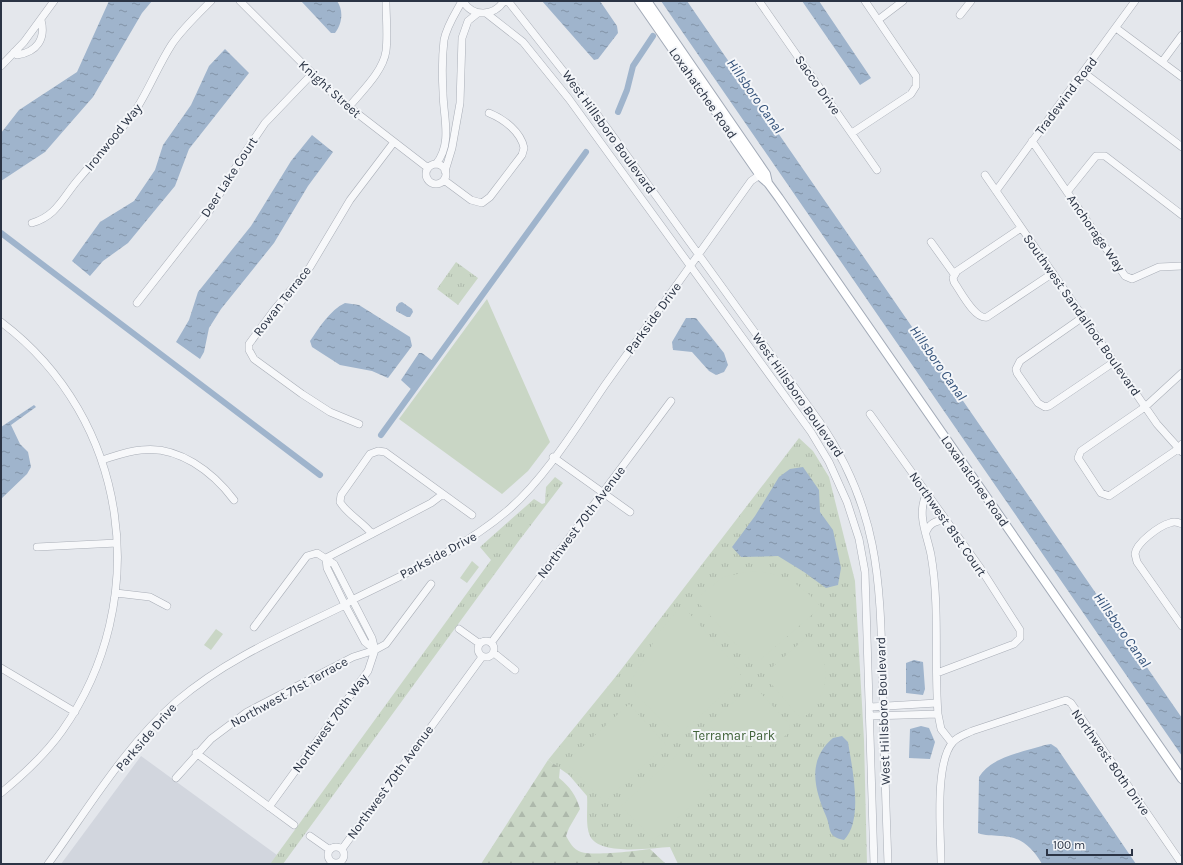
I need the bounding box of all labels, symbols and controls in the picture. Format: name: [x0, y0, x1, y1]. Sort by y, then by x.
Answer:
street label: Loxahatchee Road: [666, 45, 740, 141]
street label: Sacco Drive: [792, 52, 844, 118]
street label: Tradewind Road: [1032, 54, 1100, 138]
water label: Hillsboro Canal: [723, 55, 787, 137]
street label: Knight Street: [296, 57, 364, 121]
street label: West Hillsboro Boulevard: [559, 68, 659, 196]
street label: Ironwood Way: [81, 100, 145, 174]
street label: Deer Lake Court: [197, 134, 261, 220]
street label: Anchorage Way: [1064, 192, 1128, 274]
street label: Southwest Sandalfoot Boulevard: [1020, 231, 1144, 399]
street label: Rowan Terrace: [250, 263, 314, 339]
street label: Parkside Drive: [622, 279, 684, 357]
water label: Hillsboro Canal: [906, 322, 970, 404]
street label: West Hillsboro Boulevard: [749, 330, 847, 460]
street label: Loxahatchee Road: [938, 433, 1012, 529]
street label: Northwest 70th Avenue: [534, 463, 628, 581]
street label: Northwest 81st Court: [906, 469, 990, 579]
street label: Parkside Drive: [397, 528, 479, 582]
water label: Hillsboro Canal: [1090, 589, 1154, 671]
street label: West Hillsboro Boulevard: [873, 637, 893, 785]
street label: Northwest 71st Terrace: [228, 653, 351, 730]
street label: Northwest 70th Way: [289, 671, 371, 775]
street label: Parkside Drive: [112, 700, 180, 774]
street label: Northwest 80th Drive: [1069, 706, 1154, 818]
street label: Northwest 70th Avenue: [344, 722, 436, 842]
park label: Terramar Park: [693, 728, 775, 743]
scale bar: [1047, 831, 1132, 857]
text: 100 m: [1053, 838, 1085, 852]

